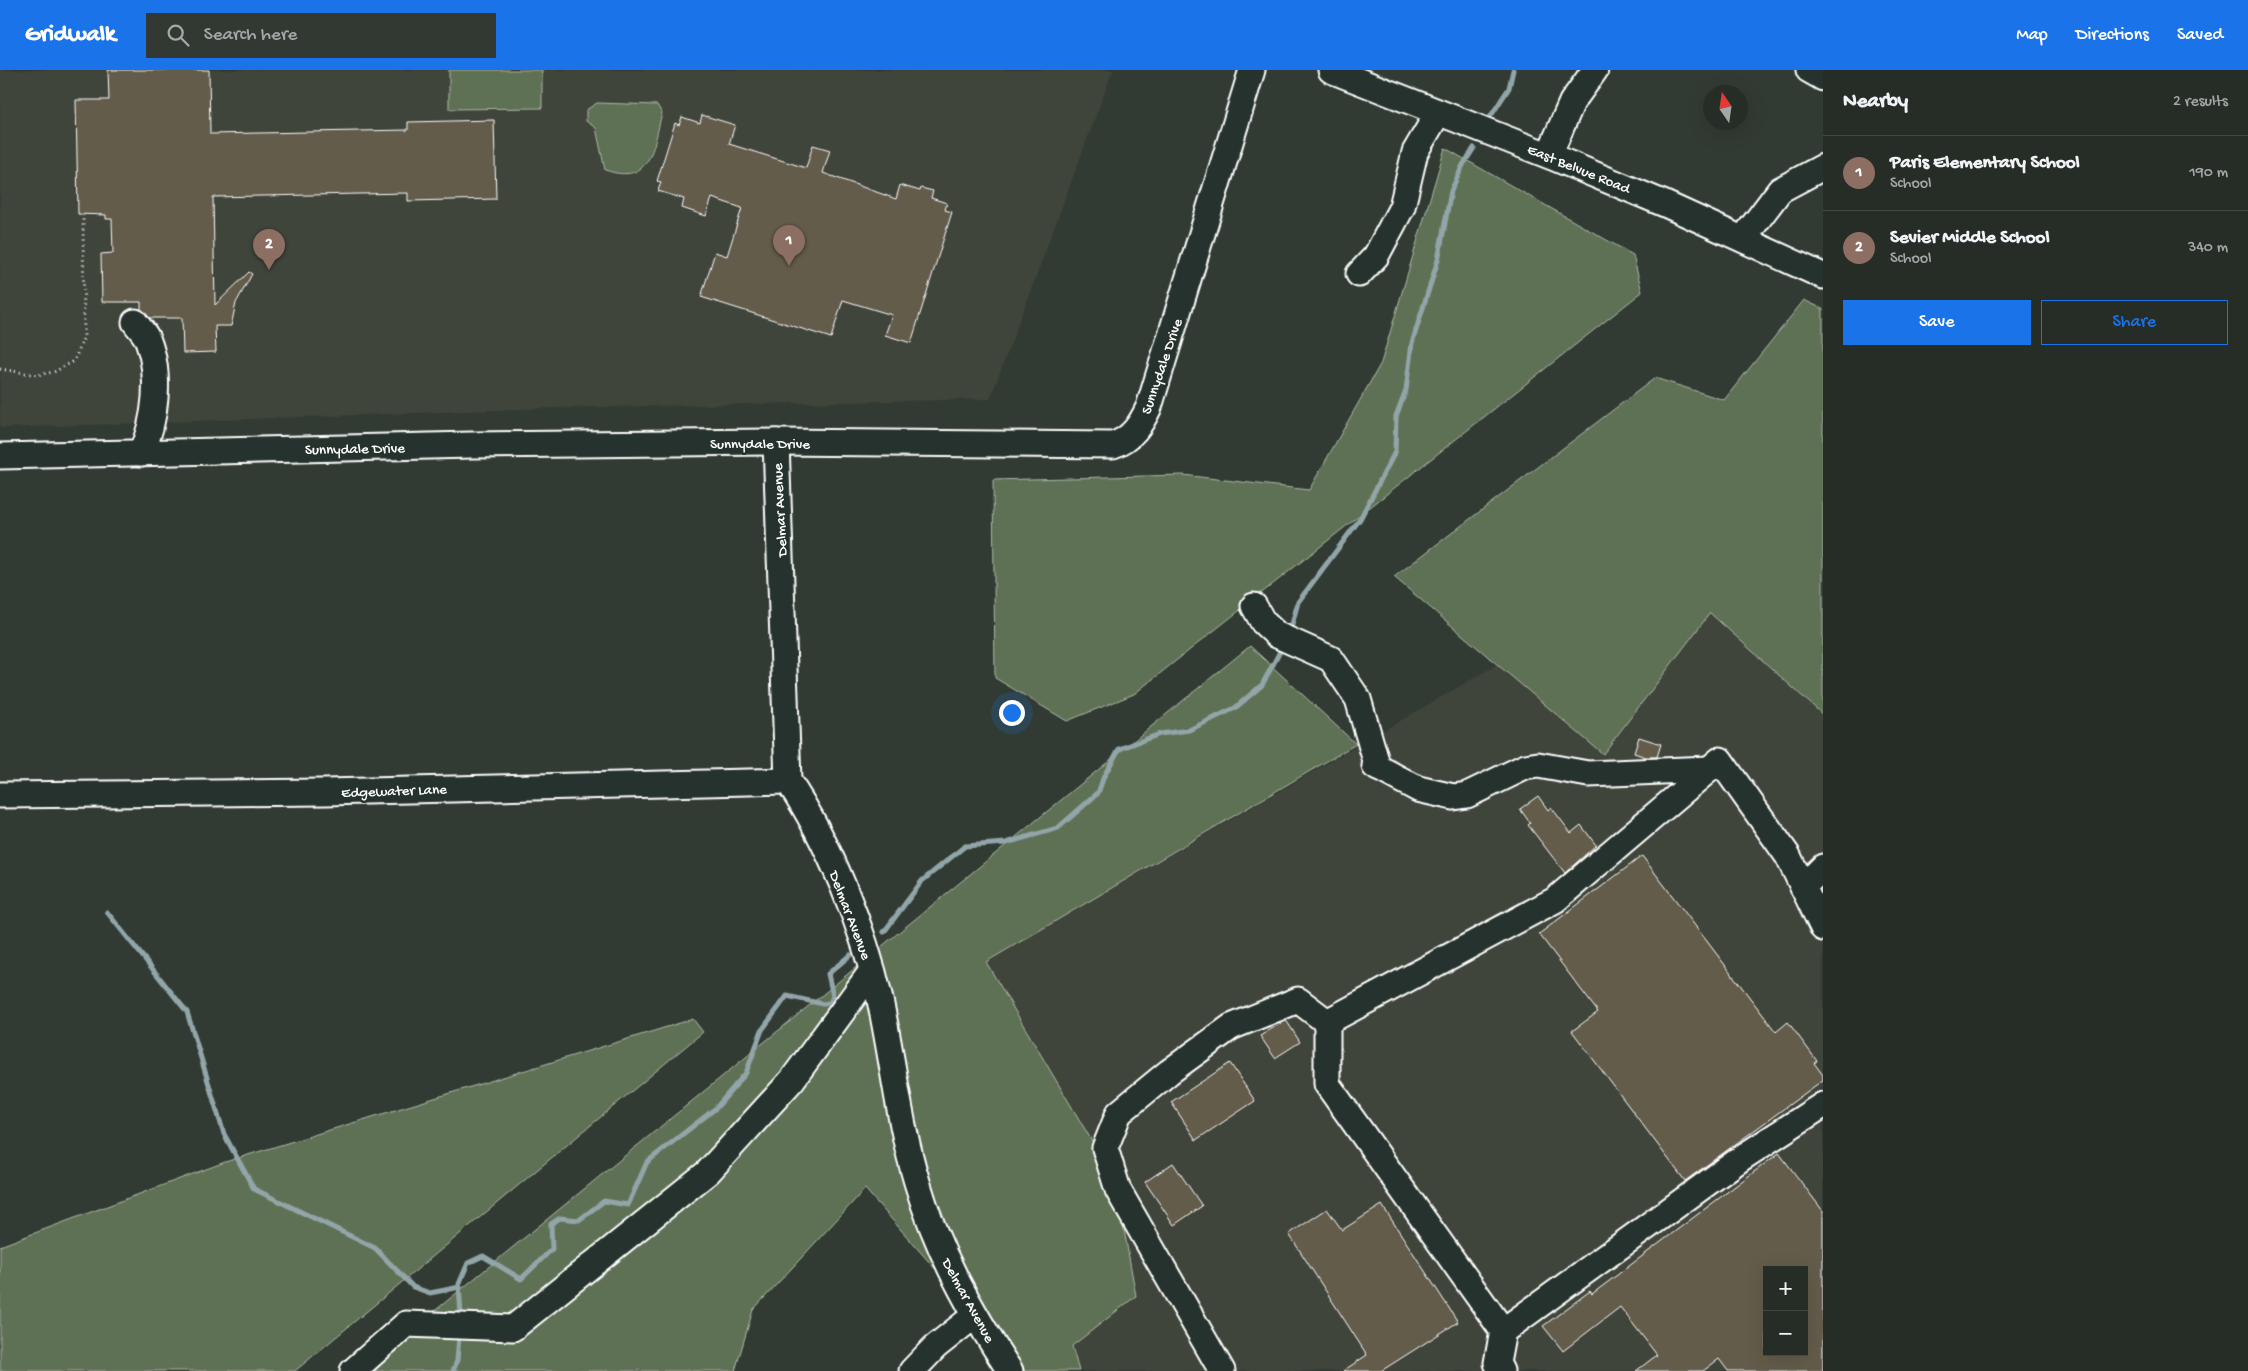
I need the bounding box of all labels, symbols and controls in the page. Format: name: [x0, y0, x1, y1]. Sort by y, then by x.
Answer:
search box: [146, 13, 496, 58]
text: Gridwalk: [25, 21, 116, 50]
icon: search: [164, 21, 192, 49]
text: Search here: [204, 24, 297, 47]
text: Map: [2016, 25, 2048, 46]
text: Directions: [2076, 25, 2149, 46]
text: Saved: [2177, 25, 2223, 46]
north arrow: [1703, 85, 1748, 130]
text: Nearby: [1843, 90, 1908, 115]
text: 2 results: [2173, 93, 2228, 112]
street label: East Belvue Road: [1524, 141, 1633, 199]
text: Paris Elementary School: [1890, 152, 2080, 175]
text: 1: [1856, 164, 1862, 183]
text: 190 m: [2189, 164, 2228, 183]
text: School: [1890, 175, 1932, 194]
pin: 1: [773, 225, 805, 266]
text: Sevier Middle School: [1890, 227, 2050, 250]
pin: 2: [253, 229, 285, 270]
text: 2: [1855, 239, 1863, 258]
text: 340 m: [2188, 239, 2228, 258]
text: School: [1890, 250, 1932, 269]
button: Save: [1843, 300, 2031, 345]
button: Share: [2041, 300, 2228, 345]
street label: Sunnydale Drive: [1138, 316, 1188, 417]
street label: Sunnydale Drive: [710, 436, 810, 454]
street label: Sunnydale Drive: [305, 440, 405, 460]
street label: Delmar Avenue: [770, 462, 792, 558]
your location: [999, 700, 1025, 726]
street label: Edgewater Lane: [341, 781, 447, 803]
street label: Delmar Avenue: [824, 868, 874, 963]
street label: Delmar Avenue: [936, 1255, 998, 1347]
map controls: [1763, 1266, 1808, 1356]
button: +: [1763, 1266, 1808, 1311]
button: −: [1763, 1311, 1808, 1356]

